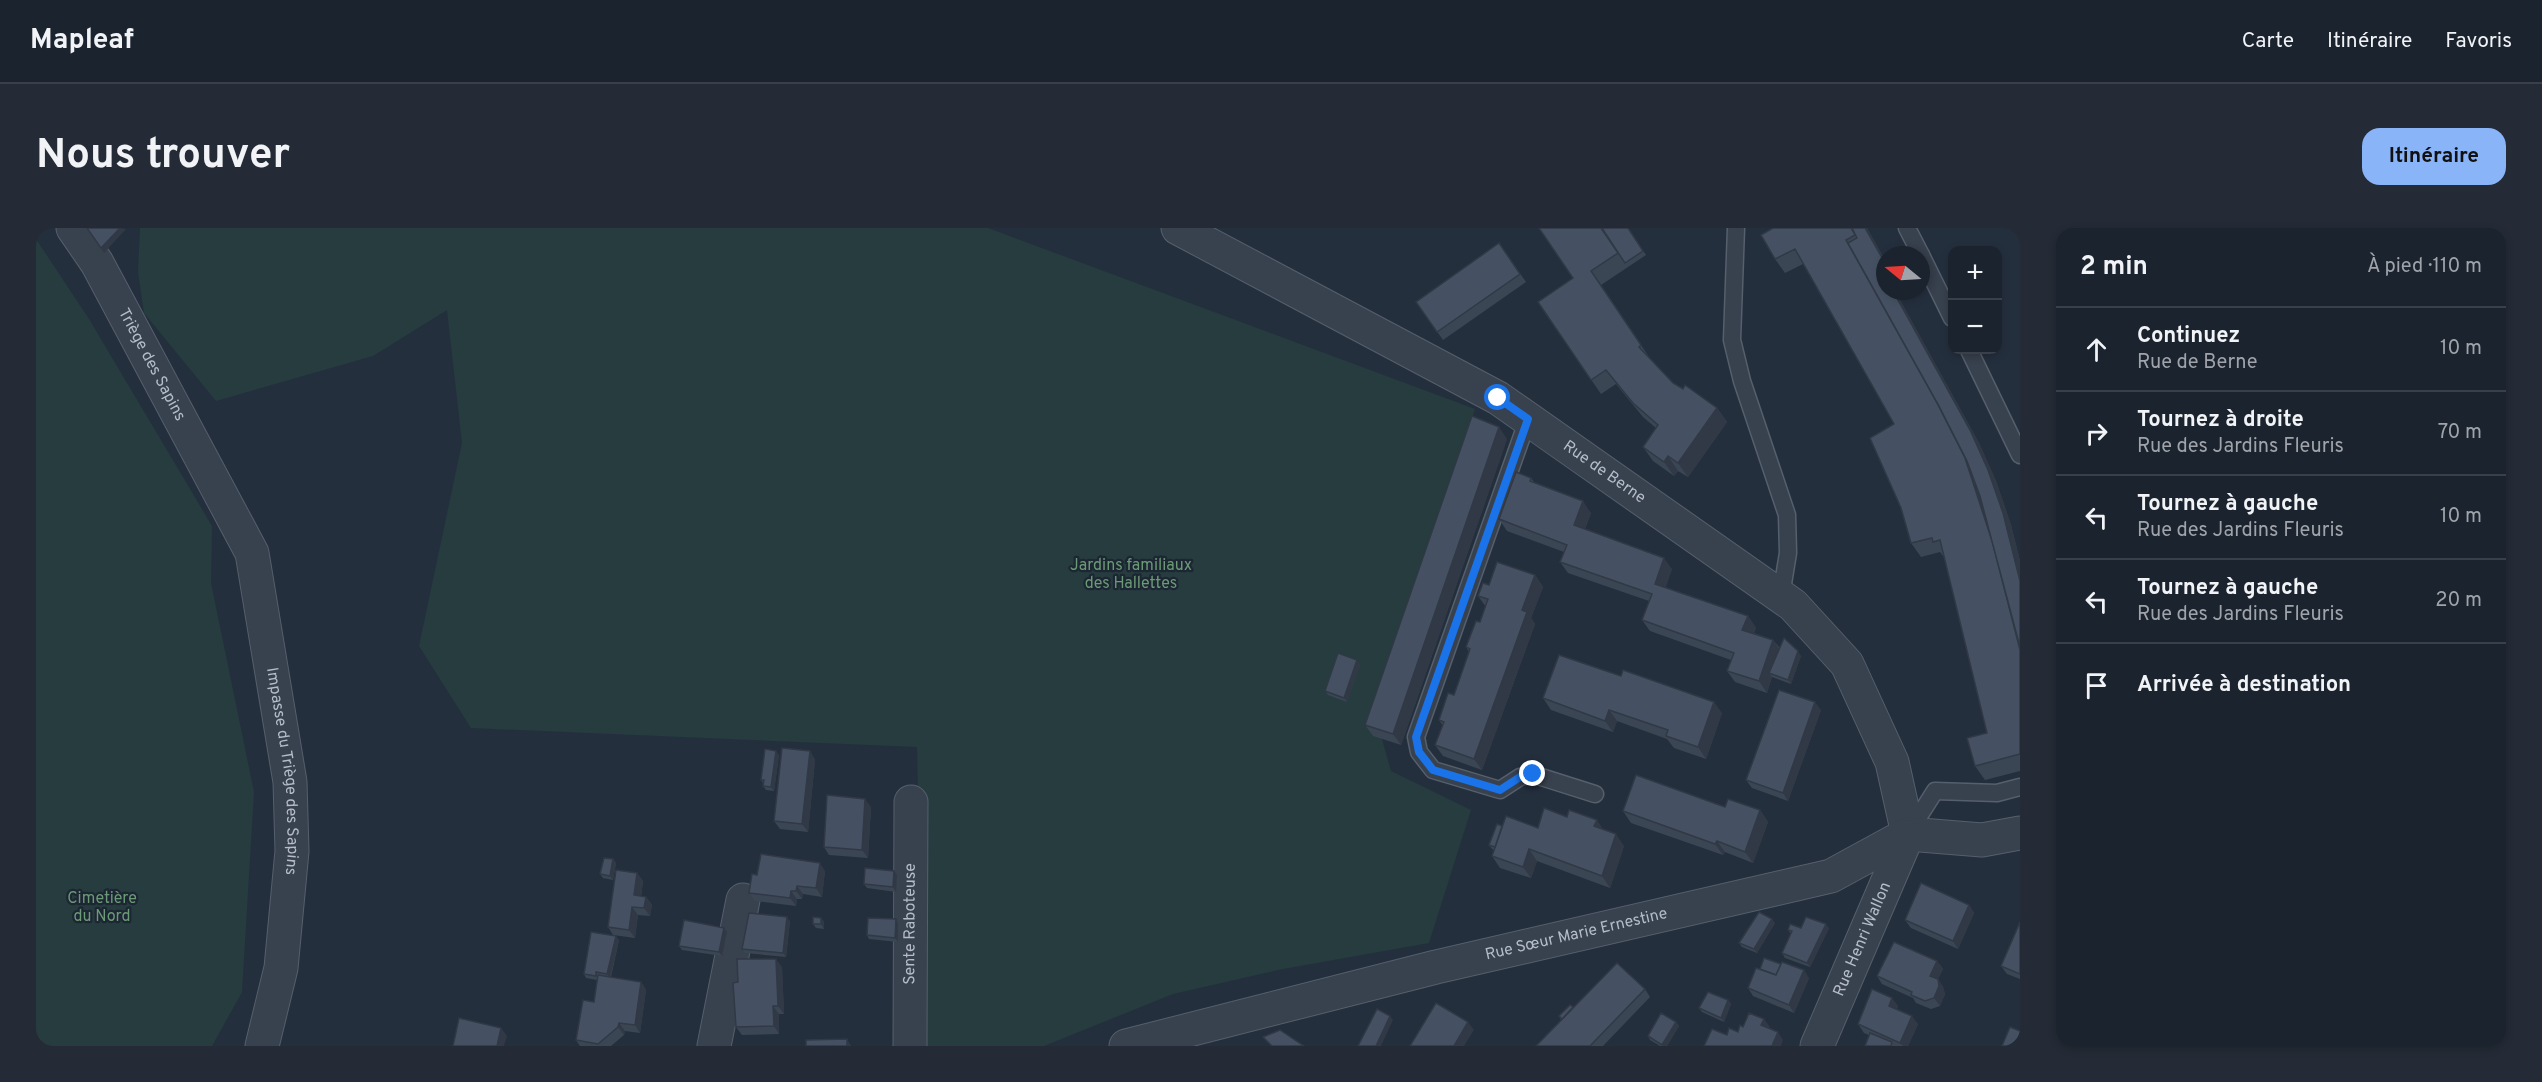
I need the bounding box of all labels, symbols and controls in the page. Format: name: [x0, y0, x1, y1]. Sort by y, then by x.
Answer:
text: Mapleaf: [30, 23, 134, 59]
text: Carte: [2242, 28, 2294, 55]
text: Itinéraire: [2327, 28, 2412, 55]
text: Favoris: [2445, 28, 2512, 55]
button: Itinéraire: [2362, 128, 2506, 185]
text: Nous trouver: [36, 130, 290, 183]
north arrow: [1876, 246, 1930, 300]
map controls: [1948, 246, 2002, 354]
button: +: [1948, 246, 2002, 300]
text: 2 min: [2080, 251, 2148, 284]
text: À pied · 110 m: [2367, 254, 2482, 280]
button: −: [1948, 300, 2002, 354]
street label: Triège des Sapins: [113, 305, 190, 425]
text: Continuez: [2137, 323, 2240, 350]
icon: ahead: [2080, 333, 2113, 366]
text: 10 m: [2440, 336, 2482, 362]
text: Rue de Berne: [2137, 350, 2258, 376]
route start: [1484, 384, 1510, 410]
text: Tournez à droite: [2137, 407, 2304, 434]
icon: right: [2080, 417, 2113, 450]
text: 70 m: [2438, 420, 2482, 446]
text: Rue des Jardins Fleuris: [2137, 434, 2344, 460]
street label: Rue de Berne: [1559, 437, 1649, 508]
text: Tournez à gauche: [2137, 491, 2318, 518]
icon: left: [2080, 501, 2113, 534]
text: 10 m: [2440, 504, 2482, 530]
text: Rue des Jardins Fleuris: [2137, 518, 2344, 544]
park label: Jardins familiaux des Hallettes: [1070, 556, 1192, 594]
text: Tournez à gauche: [2137, 575, 2318, 602]
icon: left: [2080, 585, 2113, 618]
text: 20 m: [2435, 588, 2482, 614]
text: Rue des Jardins Fleuris: [2137, 602, 2344, 628]
street label: Impasse du Triège des Sapins: [261, 666, 302, 876]
icon: arrive: [2080, 669, 2113, 702]
text: Arrivée à destination: [2137, 672, 2351, 699]
route end: [1519, 760, 1545, 786]
street label: Sente Raboteuse: [900, 863, 921, 985]
street label: Rue Henri Wallon: [1829, 879, 1896, 1000]
park label: Cimetière du Nord: [67, 889, 137, 927]
street label: Rue Sœur Marie Ernestine: [1483, 904, 1670, 965]

